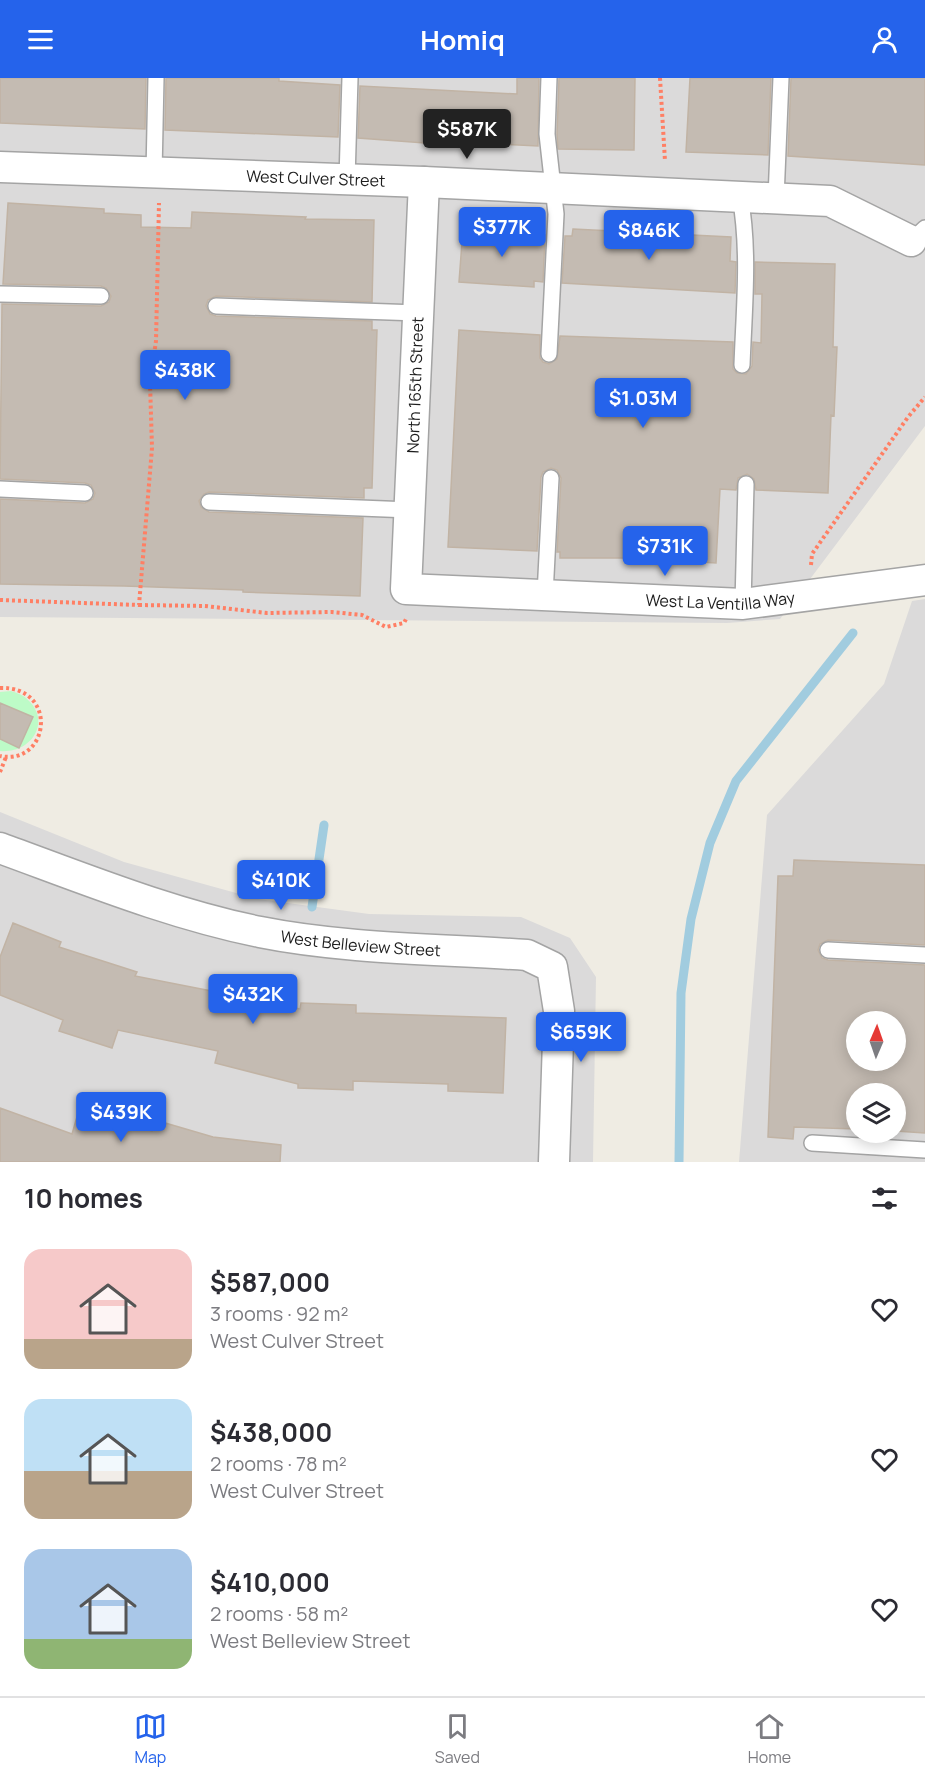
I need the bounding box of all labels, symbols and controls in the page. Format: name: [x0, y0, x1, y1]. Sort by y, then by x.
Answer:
text: Homiq: [420, 21, 505, 58]
icon: menu: [24, 23, 57, 56]
icon: person: [868, 23, 901, 56]
pin: $587K: [425, 109, 509, 160]
text: $587K: [437, 115, 497, 142]
street label: West Culver Street: [246, 165, 386, 192]
pin: $377K: [460, 207, 544, 258]
pin: $846K: [607, 210, 691, 261]
text: $377K: [473, 213, 531, 240]
text: $846K: [618, 216, 680, 243]
street label: North 165th Street: [402, 316, 428, 454]
pin: $438K: [143, 350, 227, 401]
text: $438K: [154, 356, 216, 383]
pin: $1.03M: [594, 378, 692, 429]
text: $1.03M: [609, 384, 677, 411]
pin: $731K: [623, 526, 707, 577]
text: $731K: [637, 532, 693, 559]
street label: West La Ventilla Way: [645, 586, 797, 615]
pin: $410K: [239, 860, 323, 911]
text: $410K: [251, 866, 311, 893]
street label: West Belleview Street: [279, 925, 441, 961]
pin: $432K: [211, 974, 295, 1025]
text: $432K: [222, 980, 284, 1007]
north arrow: [846, 1011, 906, 1071]
map controls: [846, 1011, 906, 1143]
pin: $659K: [539, 1012, 623, 1063]
text: $659K: [550, 1018, 612, 1045]
button: layers: [846, 1083, 906, 1143]
pin: $439K: [79, 1092, 163, 1143]
text: $439K: [90, 1098, 152, 1125]
text: 10 homes: [24, 1180, 143, 1216]
icon: filters: [868, 1182, 901, 1215]
text: $587,000: [210, 1264, 330, 1300]
icon: home: [72, 1273, 144, 1345]
icon: heart: [868, 1293, 901, 1326]
text: 3 rooms · 92 m²: [210, 1300, 349, 1327]
text: West Culver Street: [210, 1327, 384, 1354]
text: $438,000: [210, 1414, 332, 1450]
icon: home: [72, 1423, 144, 1495]
icon: heart: [868, 1443, 901, 1476]
text: 2 rooms · 78 m²: [210, 1450, 347, 1477]
text: West Culver Street: [210, 1477, 384, 1504]
text: $410,000: [210, 1564, 330, 1600]
icon: home: [72, 1573, 144, 1645]
icon: heart: [868, 1593, 901, 1626]
text: 2 rooms · 58 m²: [210, 1600, 348, 1627]
text: West Belleview Street: [210, 1627, 411, 1654]
tab: Map: [134, 1710, 167, 1768]
tab: Saved: [435, 1710, 480, 1768]
tab: Home: [748, 1710, 791, 1768]

